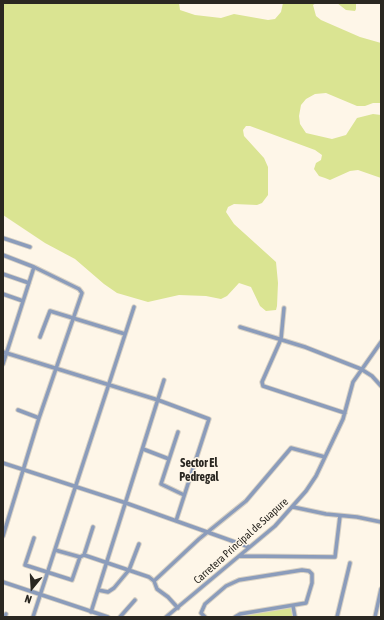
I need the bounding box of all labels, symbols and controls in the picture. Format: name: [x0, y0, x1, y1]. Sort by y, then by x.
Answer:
district label: Sector El Pedregal: [179, 456, 219, 484]
street label: Carretera Principal de Suapure: [191, 495, 291, 587]
north arrow: [12, 568, 52, 608]
text: N: [23, 593, 33, 606]

